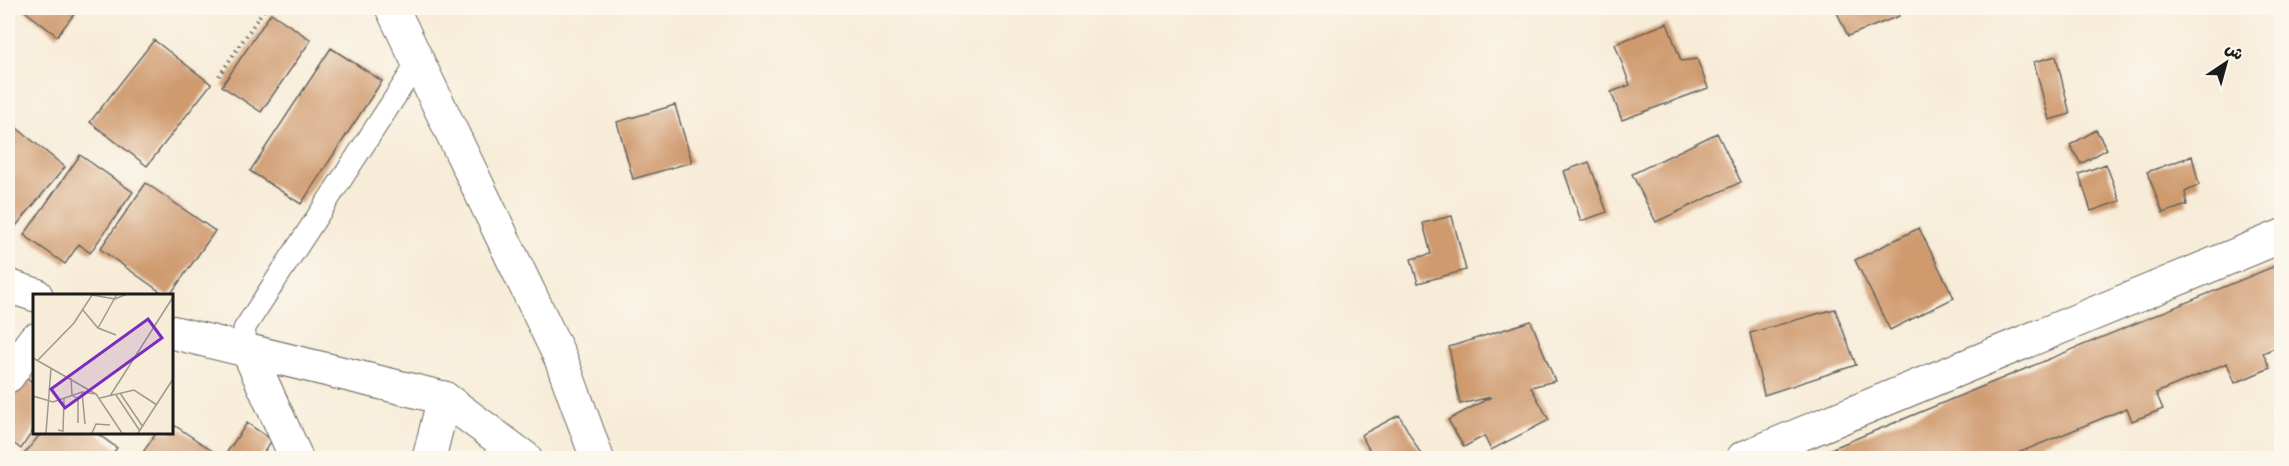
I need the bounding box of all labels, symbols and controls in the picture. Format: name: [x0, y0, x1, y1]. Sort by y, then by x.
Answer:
north arrow: [2196, 33, 2256, 93]
text: ش: [2221, 38, 2248, 66]
inset map: [33, 294, 172, 433]

